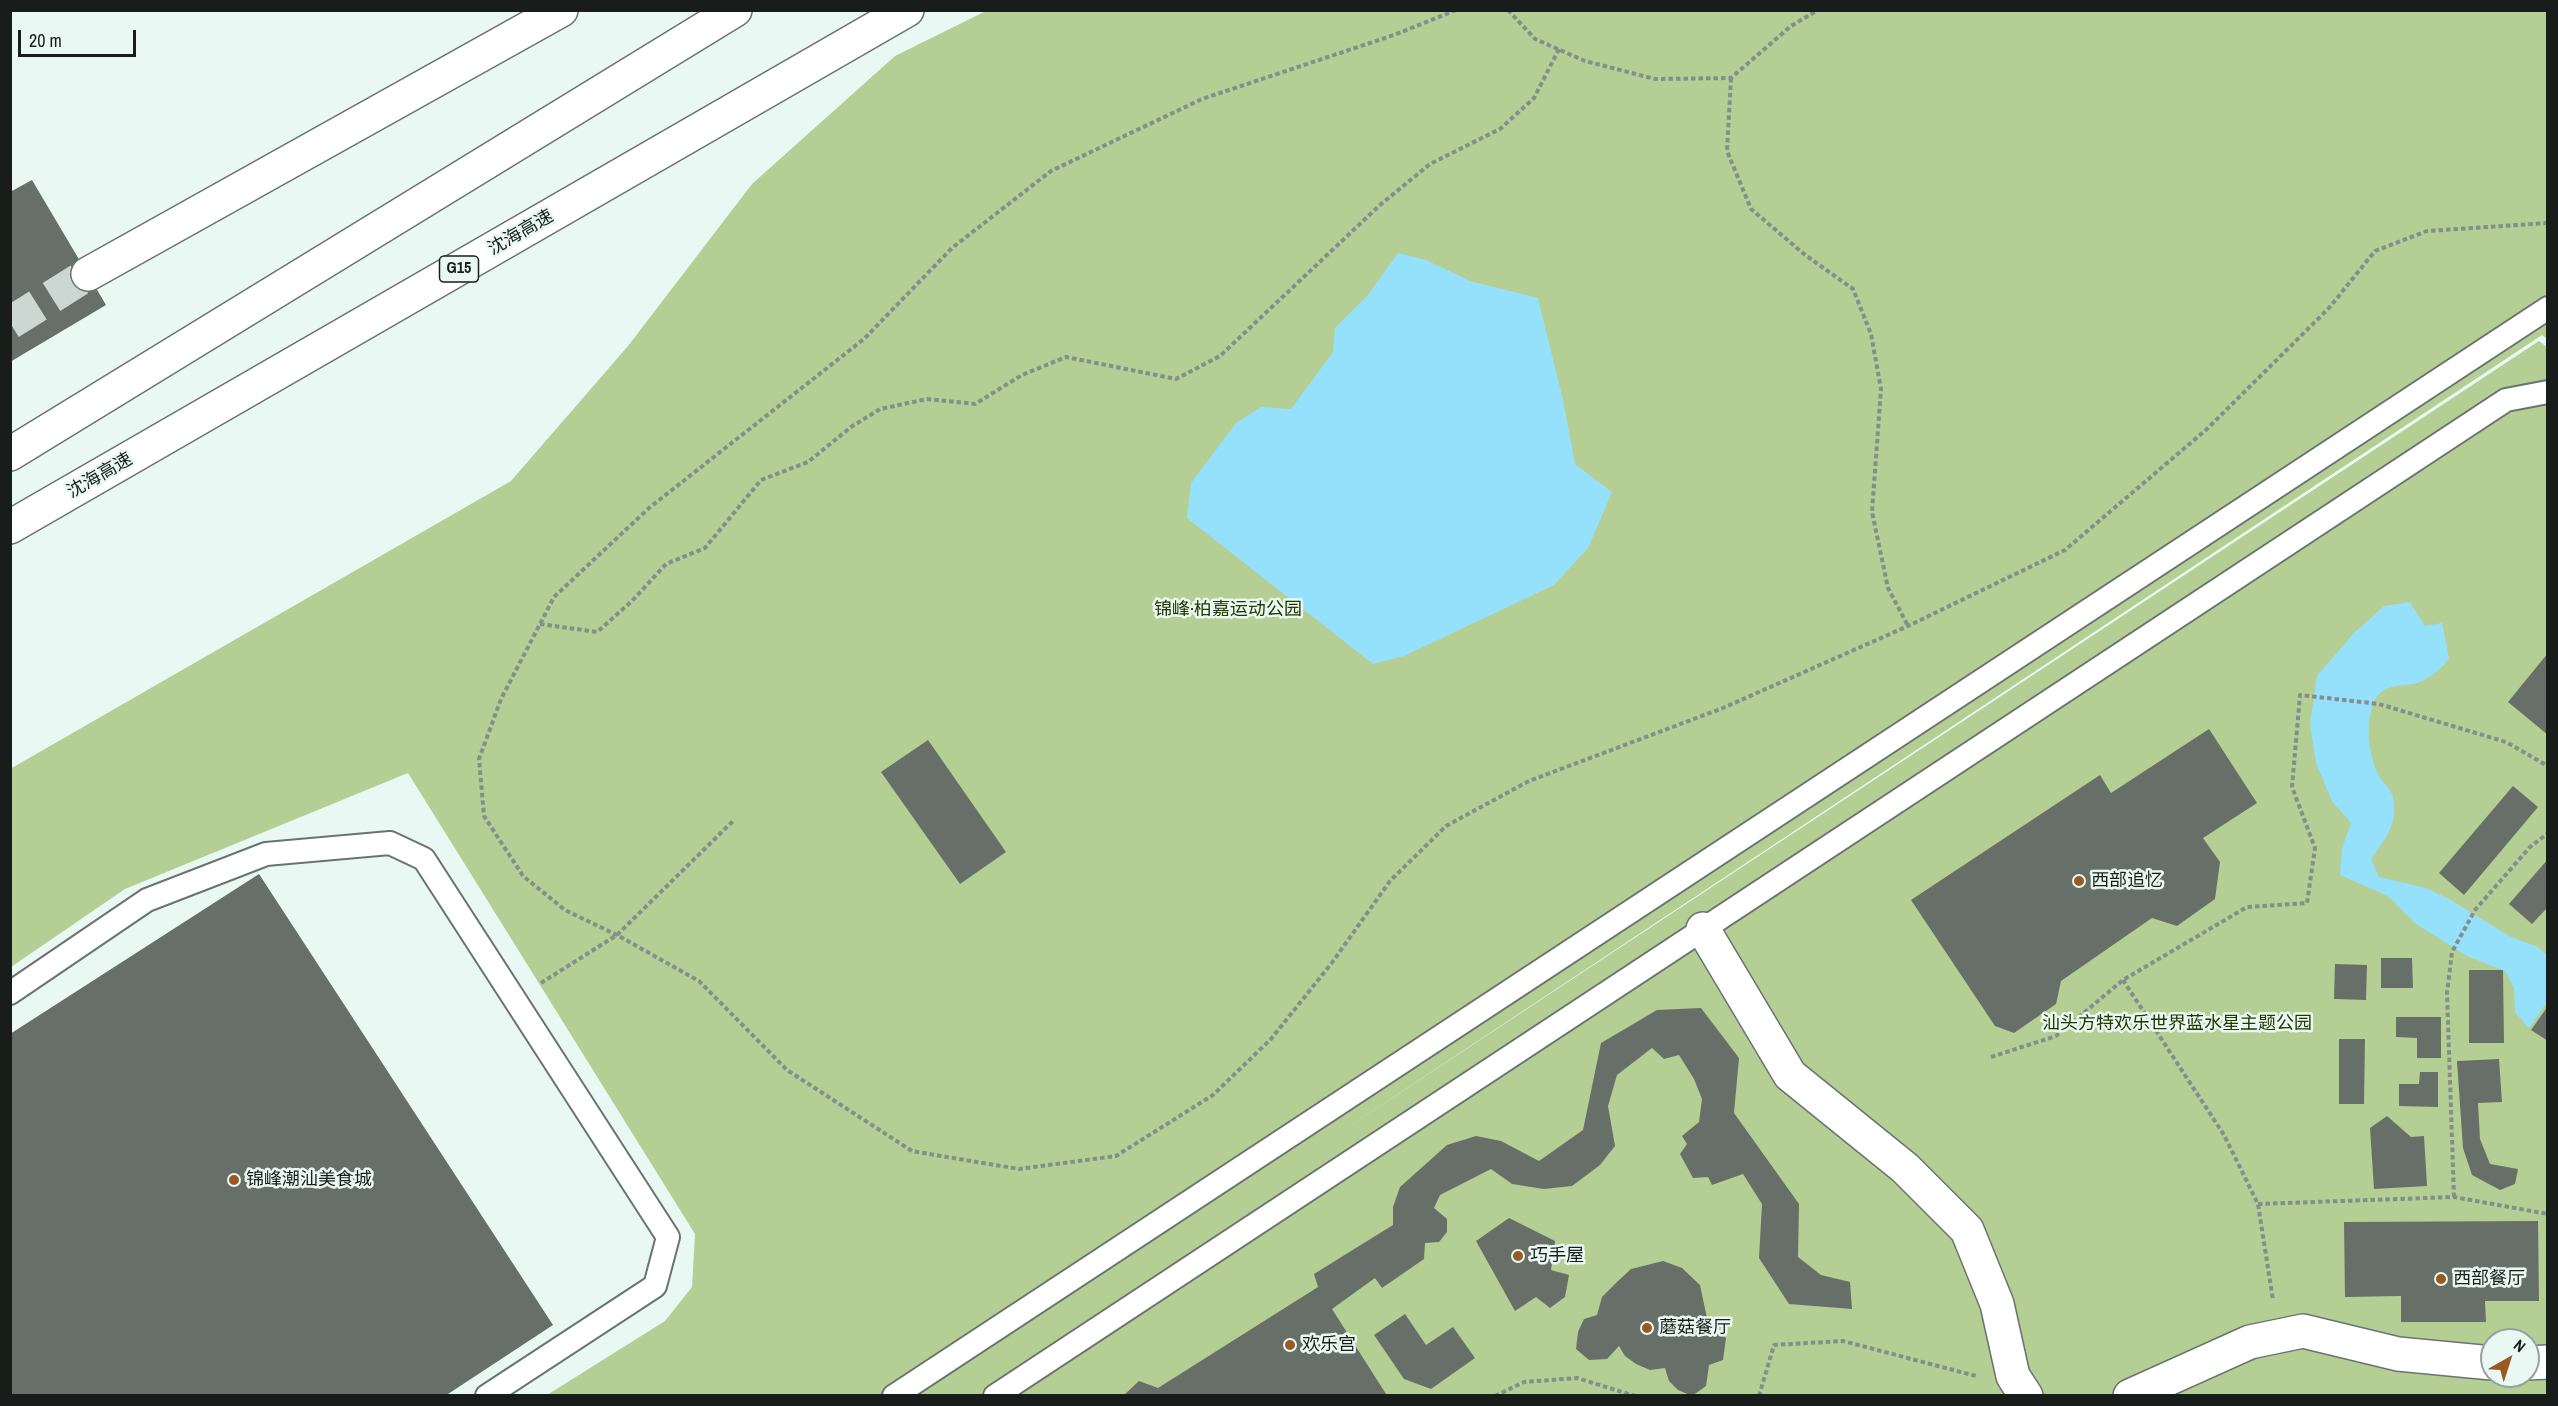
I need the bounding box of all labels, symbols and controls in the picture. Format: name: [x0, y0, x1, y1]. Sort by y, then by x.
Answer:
scale bar: [21, 18, 140, 56]
text: 20 m: [29, 28, 62, 53]
street label: 沈海高速: [484, 206, 558, 260]
road number: G15: [440, 256, 478, 282]
street label: 沈海高速: [63, 449, 137, 503]
park label: 锦峰·柏嘉运动公园: [1154, 599, 1302, 621]
place label: 西部追忆: [2091, 870, 2163, 892]
marker: 西部追忆: [2072, 874, 2086, 888]
park label: 汕头方特欢乐世界蓝水星主题公园: [2042, 1013, 2312, 1035]
place label: 锦峰潮汕美食城: [246, 1169, 372, 1191]
marker: 锦峰潮汕美食城: [227, 1173, 241, 1187]
place label: 巧手屋: [1530, 1245, 1584, 1267]
marker: 巧手屋: [1511, 1249, 1525, 1263]
place label: 西部餐厅: [2453, 1268, 2525, 1290]
marker: 西部餐厅: [2434, 1272, 2448, 1286]
place label: 蘑菇餐厅: [1659, 1317, 1731, 1339]
marker: 蘑菇餐厅: [1640, 1321, 1654, 1335]
north arrow: [2480, 1328, 2540, 1388]
place label: 欢乐宫: [1302, 1334, 1356, 1356]
text: N: [2509, 1334, 2531, 1357]
marker: 欢乐宫: [1283, 1338, 1297, 1352]

